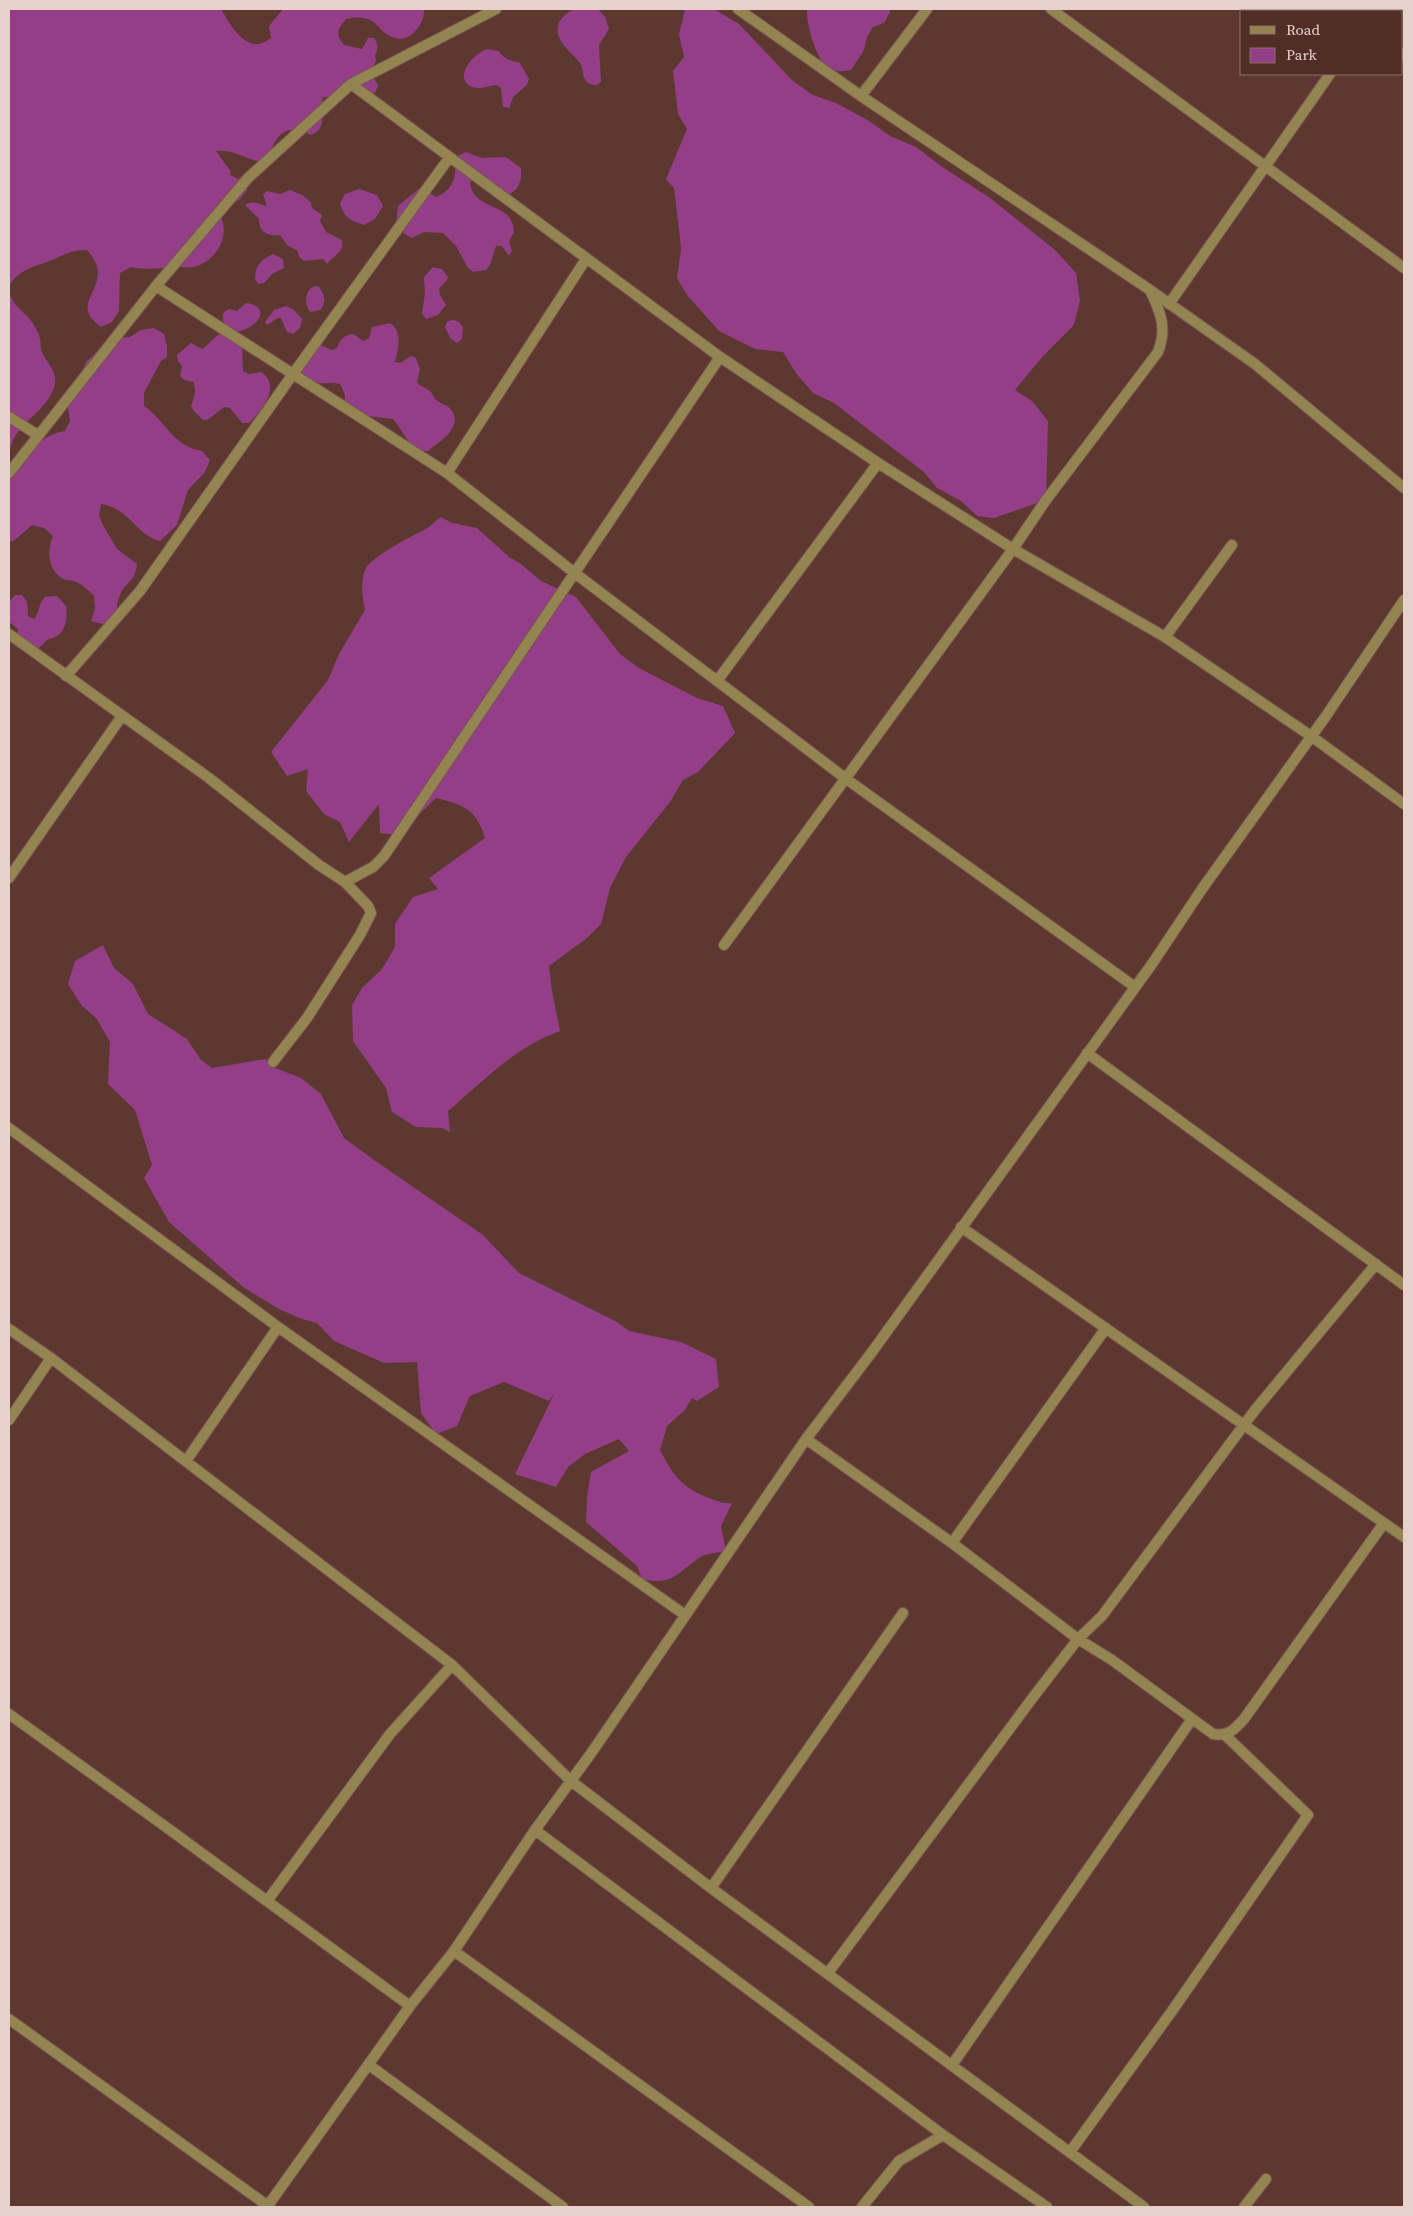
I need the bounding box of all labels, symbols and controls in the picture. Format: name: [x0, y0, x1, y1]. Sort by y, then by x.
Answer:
legend: [1240, 10, 1403, 75]
text: Road: [1286, 19, 1320, 40]
text: Park: [1286, 44, 1318, 65]

